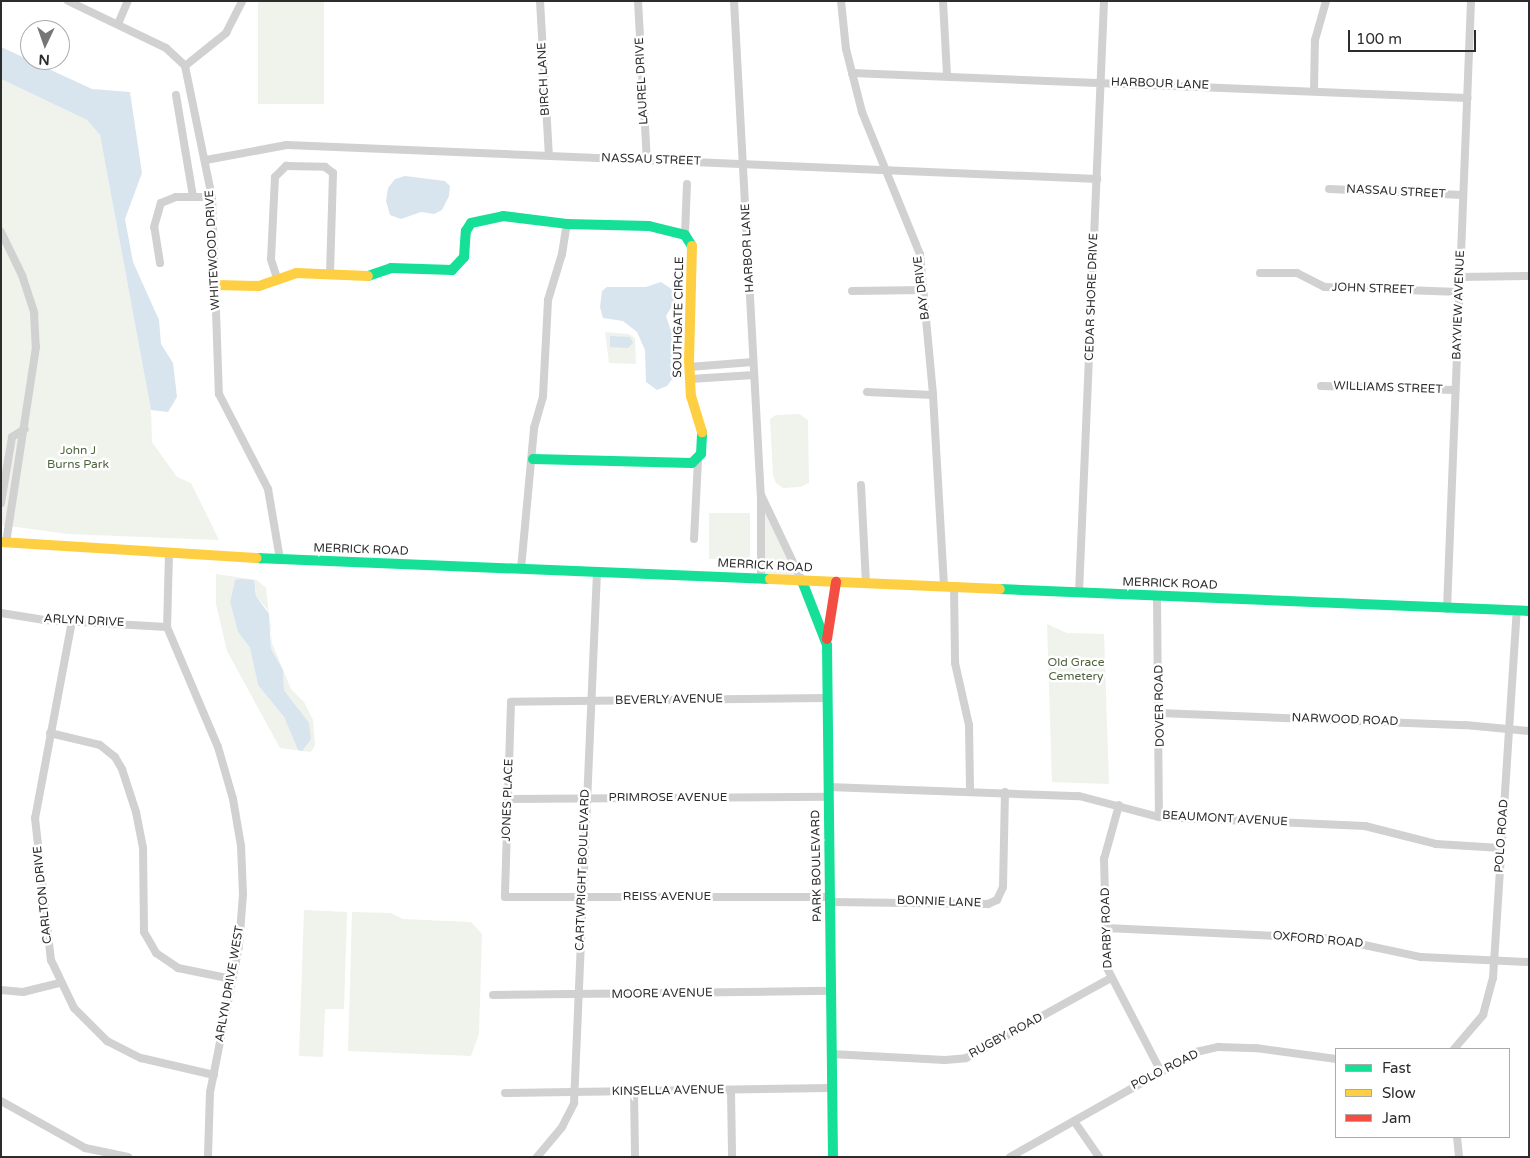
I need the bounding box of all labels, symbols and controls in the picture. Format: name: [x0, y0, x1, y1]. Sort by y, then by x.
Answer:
north arrow: [20, 20, 70, 70]
scale bar: [1350, 20, 1478, 52]
text: 100 m: [1356, 30, 1402, 48]
street label: LAUREL DRIVE: [633, 37, 651, 125]
street label: BIRCH LANE: [535, 42, 553, 116]
text: N: [38, 51, 50, 68]
street label: HARBOUR LANE: [1111, 75, 1209, 93]
street label: NASSAU STREET: [601, 151, 701, 169]
street label: NASSAU STREET: [1346, 182, 1446, 202]
street label: WHITEWOOD DRIVE: [203, 190, 223, 310]
street label: HARBOR LANE: [738, 203, 758, 293]
street label: CEDAR SHORE DRIVE: [1083, 233, 1101, 361]
street label: BAYVIEW AVENUE: [1450, 250, 1468, 360]
street label: BAY DRIVE: [911, 255, 933, 321]
street label: SOUTHGATE CIRCLE: [671, 256, 687, 378]
street label: JOHN STREET: [1331, 280, 1415, 298]
street label: WILLIAMS STREET: [1333, 379, 1443, 397]
park label: John J Burns Park: [47, 444, 109, 472]
street label: MERRICK ROAD: [313, 541, 409, 559]
street label: MERRICK ROAD: [717, 556, 813, 576]
street label: MERRICK ROAD: [1122, 575, 1218, 593]
street label: ARLYN DRIVE: [43, 612, 125, 630]
park label: Old Grace Cemetery: [1048, 656, 1104, 684]
street label: DOVER ROAD: [1152, 665, 1168, 747]
street label: BEVERLY AVENUE: [615, 692, 723, 708]
street label: NARWOOD ROAD: [1291, 711, 1399, 729]
street label: JONES PLACE: [499, 758, 517, 842]
street label: CARTWRIGHT BOULEVARD: [573, 789, 593, 951]
street label: PRIMROSE AVENUE: [609, 791, 727, 805]
street label: POLO ROAD: [1492, 799, 1512, 873]
street label: BEAUMONT AVENUE: [1162, 809, 1288, 829]
street label: PARK BOULEVARD: [809, 810, 825, 922]
street label: CARLTON DRIVE: [31, 845, 55, 945]
street label: DARBY ROAD: [1098, 887, 1116, 969]
street label: REISS AVENUE: [623, 890, 711, 904]
street label: BONNIE LANE: [897, 893, 981, 911]
street label: ARLYN DRIVE WEST: [213, 925, 247, 1043]
street label: OXFORD ROAD: [1272, 929, 1364, 951]
street label: MOORE AVENUE: [611, 986, 713, 1002]
street label: RUGBY ROAD: [967, 1010, 1045, 1062]
street label: POLO ROAD: [1129, 1047, 1201, 1093]
legend: [1335, 1048, 1510, 1138]
text: Fast: [1382, 1059, 1411, 1077]
street label: KINSELLA AVENUE: [612, 1083, 724, 1099]
text: Slow: [1382, 1084, 1416, 1102]
text: Jam: [1382, 1109, 1411, 1127]

